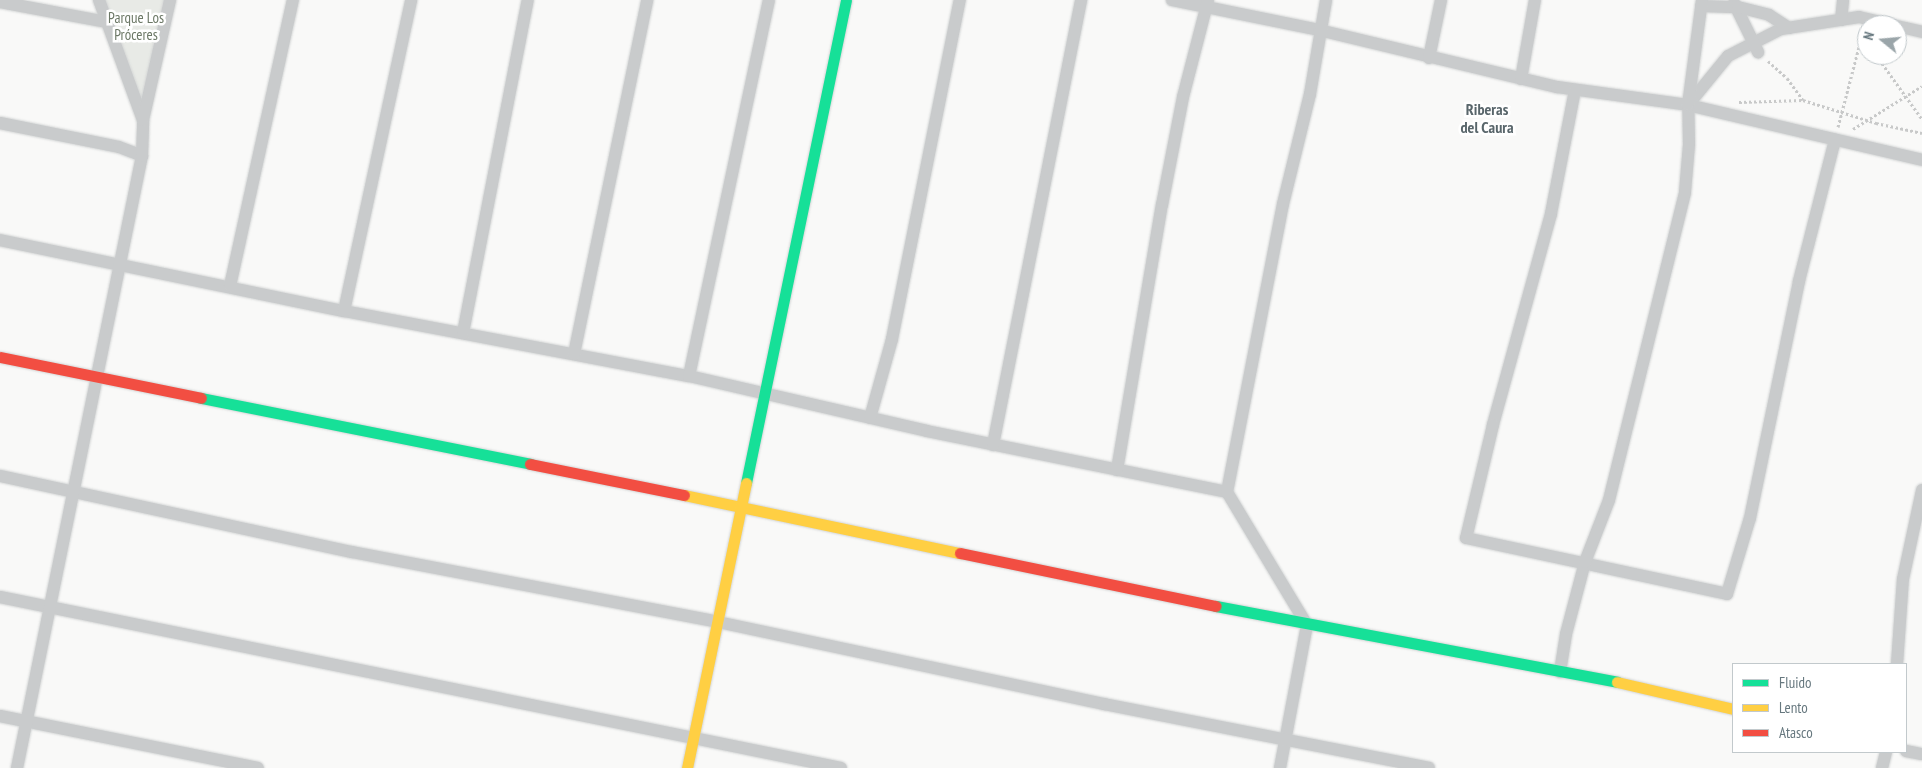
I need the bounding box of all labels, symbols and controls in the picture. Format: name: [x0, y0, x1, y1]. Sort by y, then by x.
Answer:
park label: Parque Los Próceres: [108, 8, 164, 43]
north arrow: [1857, 15, 1907, 65]
text: N: [1859, 30, 1878, 42]
district label: Riberas del Caura: [1460, 99, 1514, 137]
legend: [1732, 663, 1907, 753]
text: Fluido: [1779, 673, 1811, 692]
text: Lento: [1779, 698, 1808, 717]
text: Atasco: [1779, 723, 1813, 742]

